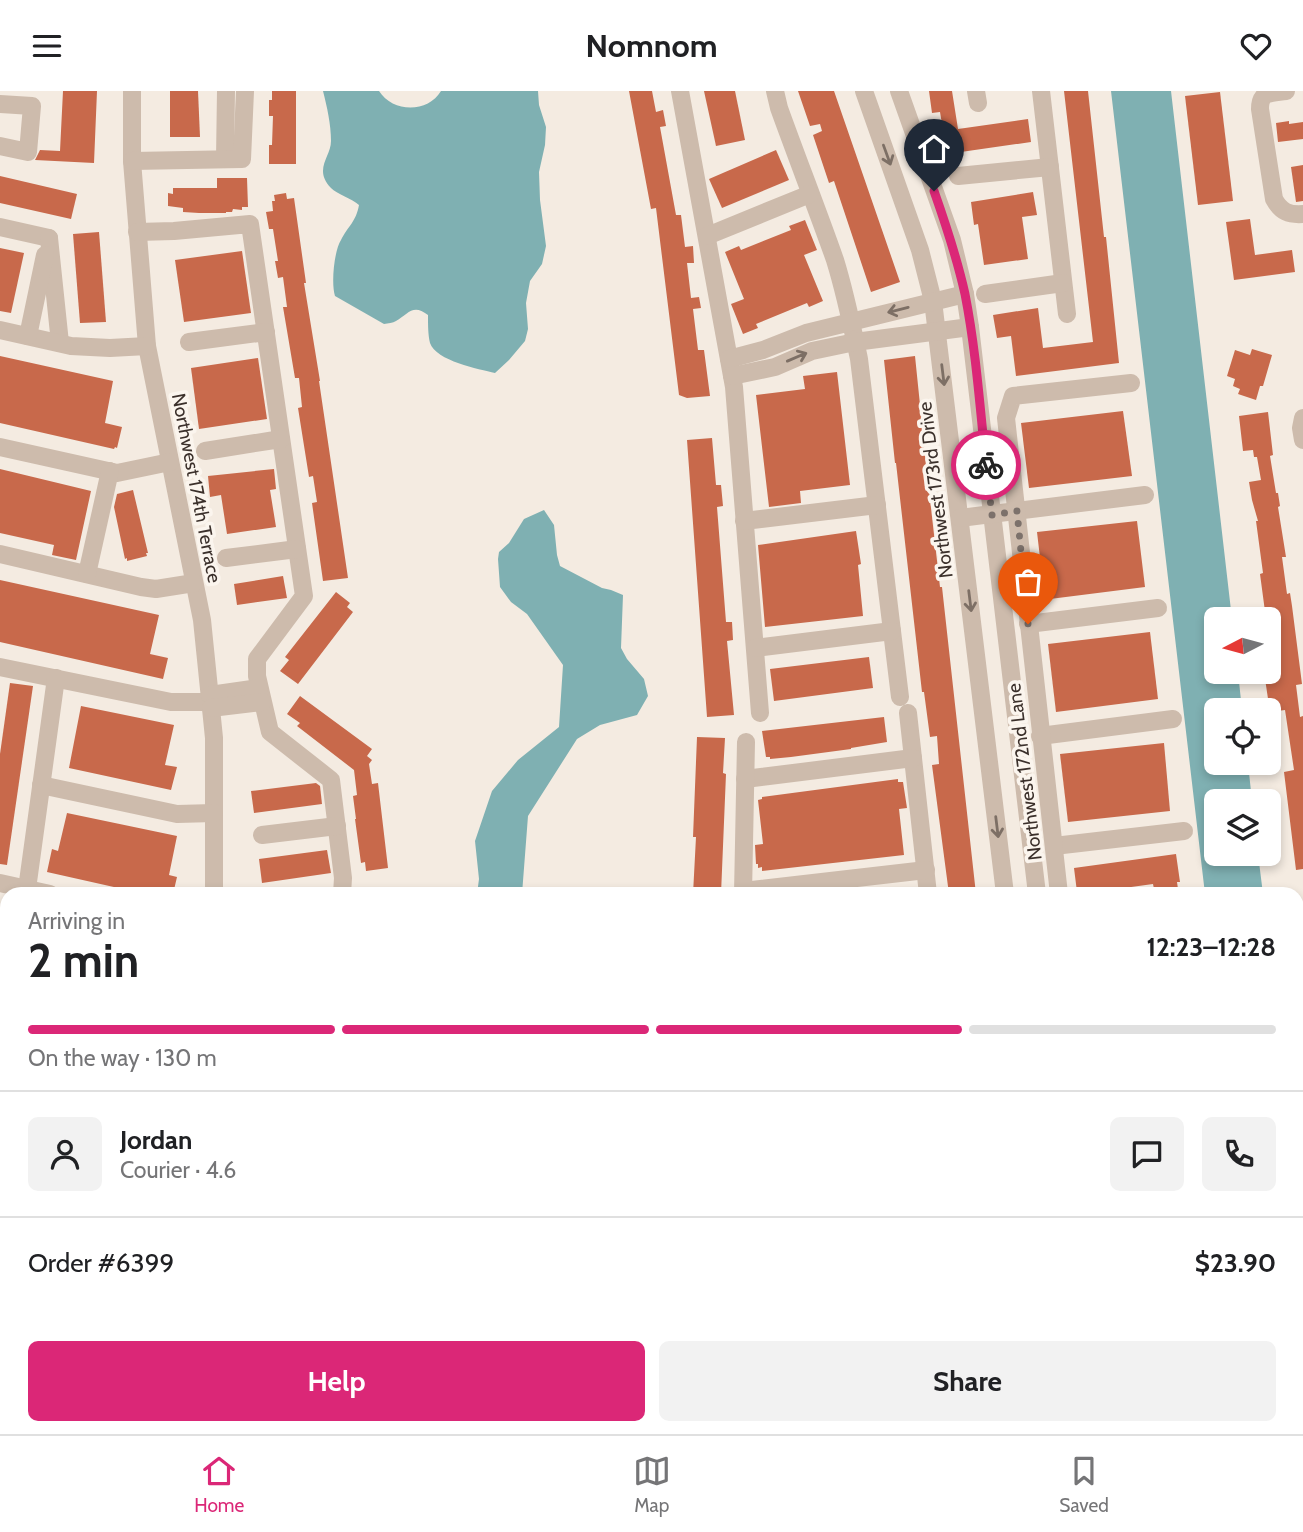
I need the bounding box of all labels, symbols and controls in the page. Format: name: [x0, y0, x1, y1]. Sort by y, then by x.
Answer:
text: Nomnom: [586, 26, 717, 65]
icon: menu: [28, 27, 66, 65]
icon: heart: [1237, 27, 1275, 65]
pin: [904, 119, 964, 191]
icon: home: [915, 130, 953, 168]
one-way arrow: [882, 144, 894, 166]
one-way arrow: [887, 304, 910, 317]
one-way arrow: [786, 350, 807, 363]
one-way arrow: [936, 363, 949, 386]
street label: Northwest 174th Terrace: [167, 391, 226, 585]
street label: Northwest 173rd Drive: [913, 400, 958, 579]
courier: [951, 430, 1021, 500]
icon: bike: [967, 446, 1005, 484]
pin: [998, 552, 1058, 624]
icon: bag: [1009, 563, 1047, 601]
one-way arrow: [963, 589, 976, 612]
north arrow: [1204, 607, 1281, 684]
map controls: [1204, 607, 1281, 866]
street label: Northwest 172nd Lane: [1002, 682, 1047, 862]
button: locate: [1204, 698, 1281, 775]
button: layers: [1204, 789, 1281, 866]
one-way arrow: [990, 815, 1003, 838]
text: Arriving in: [28, 907, 125, 935]
text: 12:23–12:28: [1146, 931, 1276, 963]
text: 2 min: [28, 933, 139, 989]
text: On the way · 130 m: [28, 1044, 217, 1072]
button: person: [28, 1117, 102, 1191]
button: chat: [1110, 1117, 1184, 1191]
button: phone: [1202, 1117, 1276, 1191]
text: Jordan: [120, 1124, 192, 1156]
text: Courier · 4.6: [120, 1156, 236, 1184]
text: Order #6399: [28, 1247, 174, 1279]
text: $23.90: [1195, 1247, 1276, 1279]
button: Help: [28, 1341, 645, 1421]
button: Share: [659, 1341, 1276, 1421]
tab: Home: [194, 1452, 244, 1517]
tab: Map: [633, 1452, 671, 1517]
tab: Saved: [1059, 1452, 1109, 1517]

